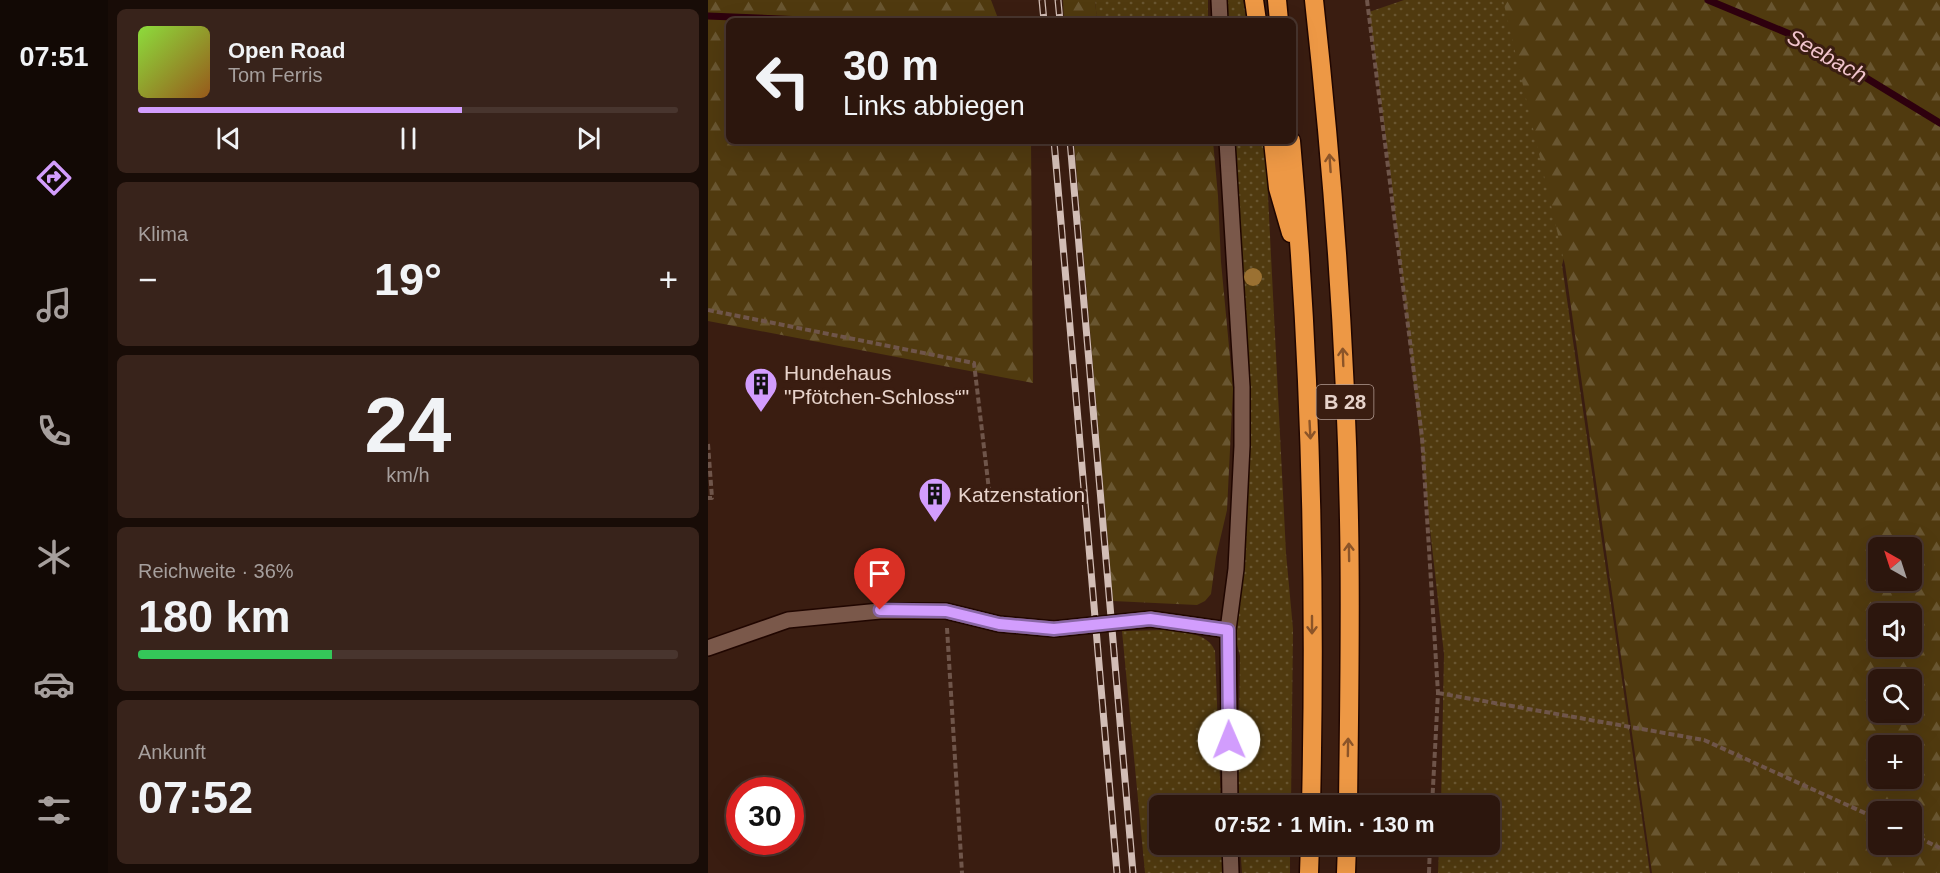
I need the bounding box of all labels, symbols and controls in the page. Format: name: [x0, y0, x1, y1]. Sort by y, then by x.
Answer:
water label: Seebach: [1783, 24, 1871, 88]
text: Open Road: [228, 38, 345, 63]
text: 07:51: [19, 42, 89, 72]
icon: left: [744, 42, 822, 120]
text: 30 m: [843, 42, 939, 89]
text: Tom Ferris: [228, 64, 322, 86]
text: Links abbiegen: [843, 91, 1025, 121]
icon: previous: [212, 122, 245, 155]
icon: pause: [392, 122, 425, 155]
icon: next: [572, 122, 605, 155]
one-way arrow: [1324, 153, 1335, 173]
icon: directions: [33, 157, 75, 199]
text: Klima: [138, 223, 188, 245]
text: 19°: [374, 254, 442, 305]
text: −: [138, 261, 157, 298]
text: +: [659, 261, 678, 298]
icon: music: [33, 284, 75, 326]
one-way arrow: [1337, 348, 1348, 368]
place label: Hundehaus "Pfötchen-Schloss“": [784, 361, 969, 408]
building icon: Hundehaus "Pfötchen-Schloss“": [743, 366, 779, 413]
text: 24: [365, 381, 451, 469]
road number: B 28: [1316, 385, 1374, 419]
icon: phone: [33, 410, 75, 452]
one-way arrow: [1304, 419, 1315, 439]
text: km/h: [386, 464, 430, 486]
building icon: Katzenstation: [917, 476, 953, 523]
place label: Katzenstation: [958, 483, 1085, 506]
icon: climate: [33, 536, 75, 578]
north arrow: [1868, 537, 1922, 591]
map controls: [1868, 537, 1922, 855]
one-way arrow: [1343, 543, 1355, 563]
pin: [854, 548, 905, 610]
icon: arrive: [863, 557, 896, 590]
text: Reichweite · 36%: [138, 560, 294, 582]
text: 180 km: [138, 591, 291, 642]
button: sound: [1868, 603, 1922, 657]
one-way arrow: [1306, 614, 1318, 634]
icon: car: [33, 663, 75, 705]
button: search: [1868, 669, 1922, 723]
position arrow: [1197, 708, 1261, 772]
button: +: [1868, 735, 1922, 789]
one-way arrow: [1343, 738, 1354, 758]
text: Ankunft: [138, 741, 206, 763]
text: 07:52: [138, 772, 253, 823]
speed limit sign: 30: [726, 777, 804, 855]
icon: filters: [33, 789, 75, 831]
button: −: [1868, 801, 1922, 855]
text: 07:52 · 1 Min. · 130 m: [1214, 812, 1435, 837]

